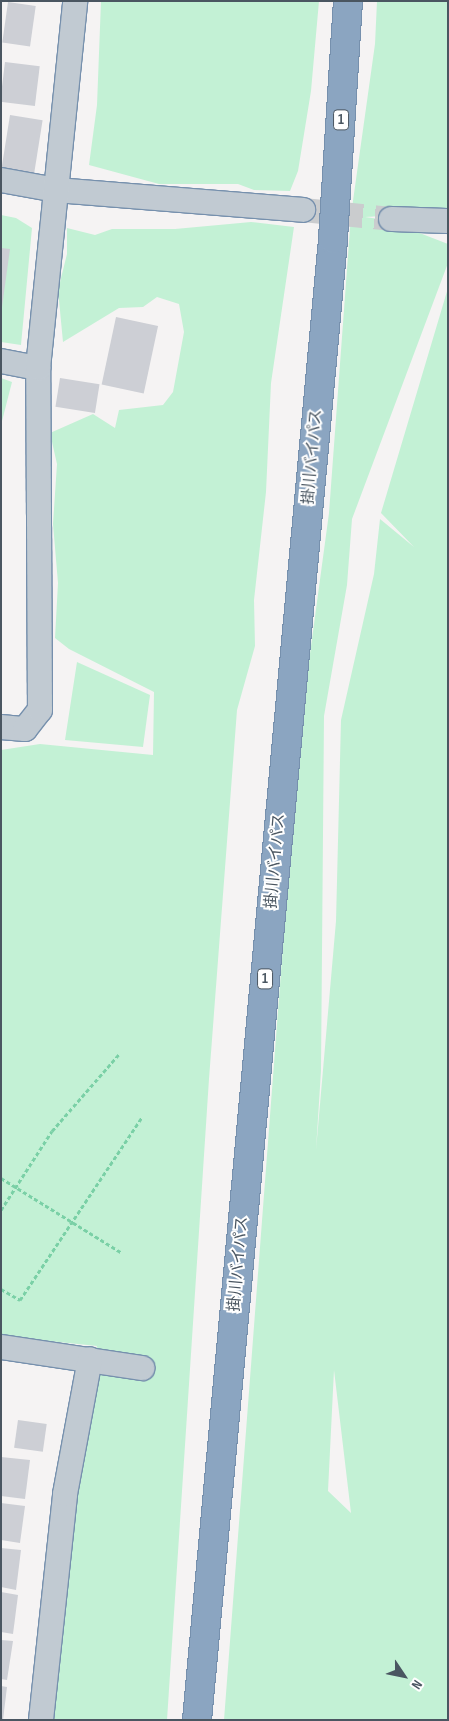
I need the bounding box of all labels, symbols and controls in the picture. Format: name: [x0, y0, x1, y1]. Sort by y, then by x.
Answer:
road number: 1: [332, 108, 350, 132]
street label: 掛川バイパス: [299, 408, 327, 506]
street label: 掛川バイパス: [262, 812, 290, 910]
road number: 1: [256, 966, 274, 992]
street label: 掛川バイパス: [225, 1215, 253, 1313]
north arrow: [379, 1651, 429, 1701]
text: N: [408, 1677, 426, 1693]

